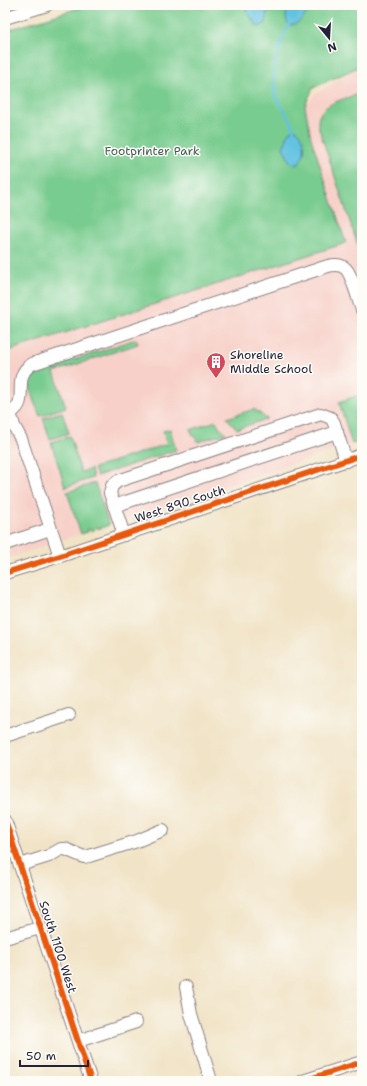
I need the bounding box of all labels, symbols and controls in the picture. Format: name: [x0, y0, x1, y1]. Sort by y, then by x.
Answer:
north arrow: [309, 18, 349, 58]
text: N: [325, 39, 338, 56]
park label: Footprinter Park: [104, 143, 200, 159]
place label: Shoreline Middle School: [230, 347, 312, 377]
building icon: Shoreline Middle School: [205, 351, 227, 379]
street label: West 890 South: [133, 482, 227, 526]
street label: South 1100 West: [36, 899, 80, 995]
scale bar: [20, 1042, 88, 1068]
text: 50 m: [26, 1048, 56, 1064]

